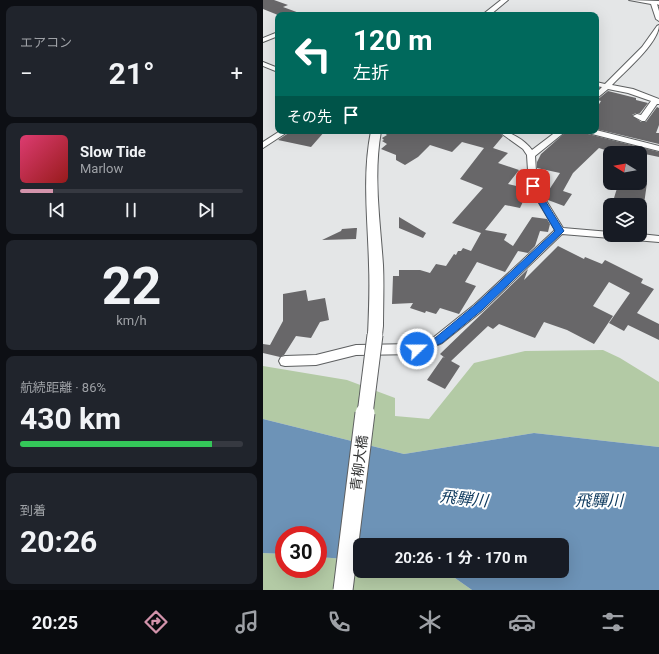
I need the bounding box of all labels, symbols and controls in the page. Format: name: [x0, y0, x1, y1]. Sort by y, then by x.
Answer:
text: 120 m: [353, 24, 432, 57]
icon: left: [287, 28, 339, 80]
text: エアコン: [20, 35, 72, 50]
text: 21°: [108, 56, 155, 91]
text: −: [20, 61, 33, 86]
text: +: [231, 61, 243, 86]
text: 左折: [353, 62, 389, 83]
icon: arrive: [340, 104, 362, 126]
text: その先: [287, 108, 332, 126]
text: Slow Tide: [80, 143, 146, 161]
north arrow: [603, 146, 647, 190]
map controls: [603, 146, 647, 242]
text: Marlow: [80, 161, 123, 176]
pin: [516, 169, 550, 203]
icon: arrive: [522, 175, 544, 197]
button: layers: [603, 198, 647, 242]
icon: previous: [46, 199, 68, 221]
icon: pause: [120, 199, 142, 221]
icon: next: [195, 199, 217, 221]
text: 22: [102, 256, 161, 317]
text: km/h: [116, 313, 147, 328]
position arrow: [396, 328, 438, 370]
text: 航続距離 · 86%: [20, 380, 106, 395]
text: 430 km: [20, 401, 121, 436]
street label: 青柳大橋: [348, 434, 370, 492]
water label: 飛騨川: [439, 487, 491, 511]
water label: 飛驒川: [575, 491, 625, 510]
text: 到着: [20, 503, 46, 518]
text: 20:26: [20, 524, 97, 559]
speed limit sign: 30: [275, 526, 327, 578]
text: 20:26 · 1 分 · 170 m: [395, 549, 527, 567]
icon: directions: [142, 608, 170, 636]
icon: music: [233, 608, 261, 636]
icon: phone: [325, 608, 353, 636]
icon: climate: [416, 608, 444, 636]
icon: car: [508, 608, 536, 636]
icon: filters: [599, 608, 627, 636]
text: 20:25: [32, 612, 78, 633]

